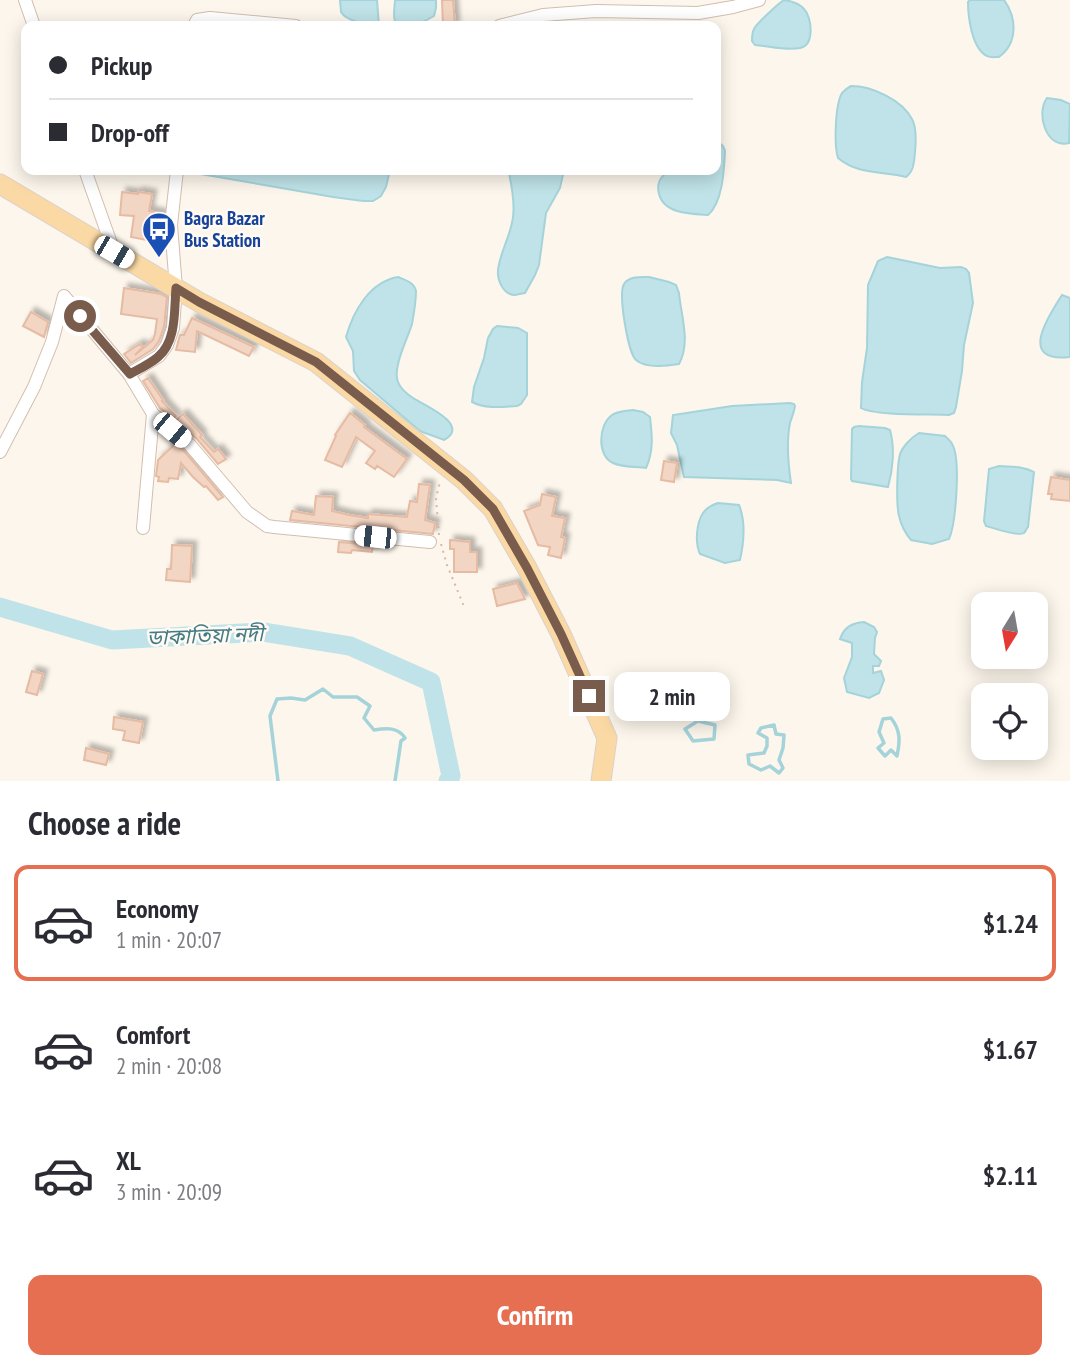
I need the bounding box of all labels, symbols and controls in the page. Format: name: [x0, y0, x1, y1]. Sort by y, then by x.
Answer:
text: Pickup: [91, 49, 152, 82]
text: Drop-off: [91, 116, 169, 149]
place label: Bagra Bazar Bus Station: [184, 206, 265, 252]
bus stop icon: Bagra Bazar Bus Station: [140, 210, 178, 259]
car: [91, 232, 138, 272]
route start: [64, 300, 96, 332]
car: [150, 408, 195, 452]
car: [354, 524, 397, 550]
north arrow: [971, 592, 1048, 668]
map controls: [971, 592, 1048, 760]
water label: ডাকাতিয়া নদী: [146, 620, 268, 651]
callout: 2 min: [614, 672, 729, 720]
route end: [573, 680, 605, 712]
text: 2 min: [649, 682, 695, 711]
button: locate: [971, 683, 1048, 760]
text: Choose a ride: [28, 802, 181, 844]
icon: car: [32, 892, 95, 955]
text: Economy: [116, 892, 198, 925]
text: $1.24: [983, 907, 1038, 940]
text: 1 min · 20:07: [116, 925, 222, 954]
icon: car: [32, 1018, 95, 1081]
text: Comfort: [116, 1018, 190, 1051]
text: $1.67: [983, 1033, 1038, 1066]
text: 2 min · 20:08: [116, 1051, 222, 1080]
icon: car: [32, 1144, 95, 1207]
text: XL: [116, 1144, 141, 1177]
text: $2.11: [983, 1159, 1038, 1192]
text: 3 min · 20:09: [116, 1177, 222, 1206]
button: Confirm: [28, 1275, 1042, 1355]

